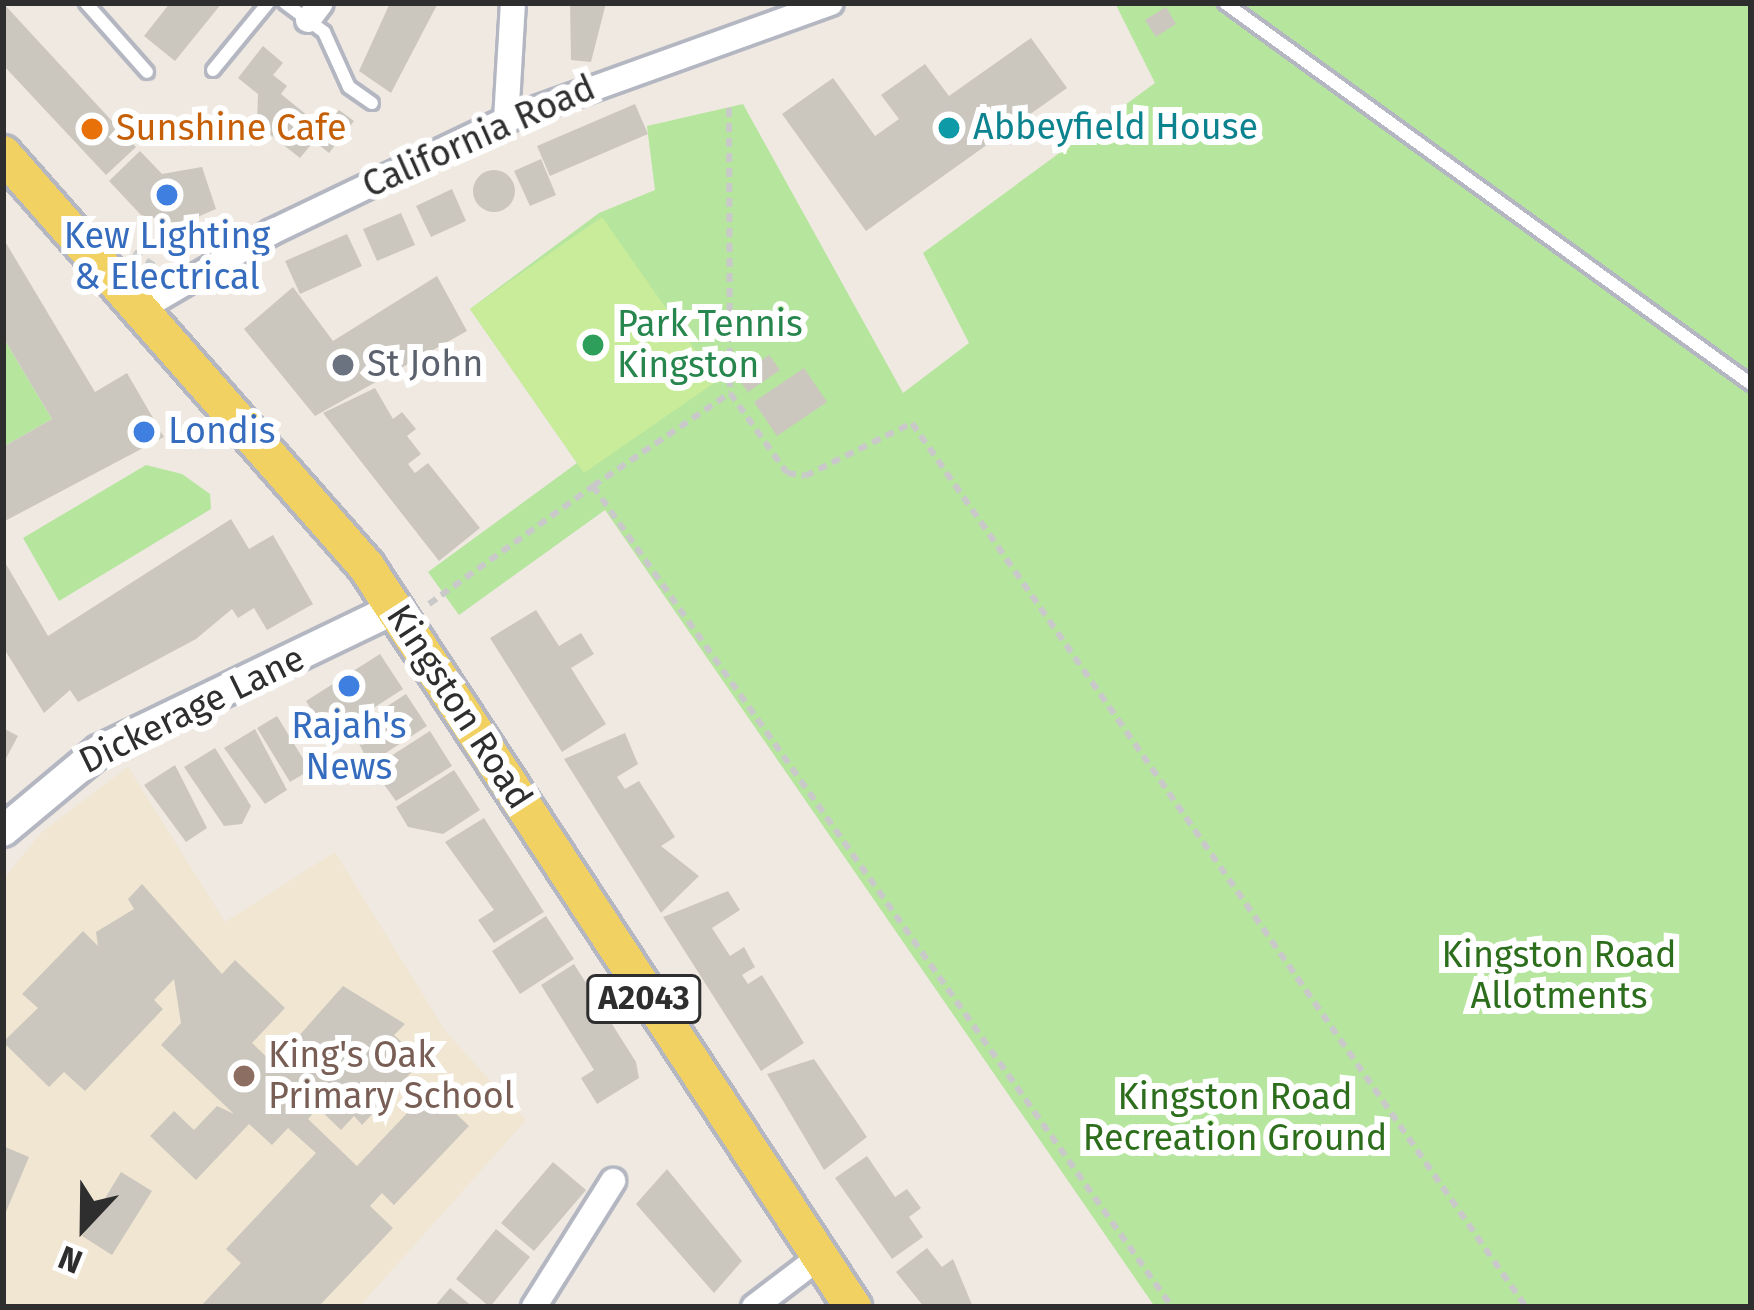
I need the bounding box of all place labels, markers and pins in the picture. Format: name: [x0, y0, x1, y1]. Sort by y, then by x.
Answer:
place label: Abbeyfield House: [973, 106, 1258, 150]
place label: Sunshine Cafe: [116, 107, 347, 151]
marker: Abbeyfield House: [936, 115, 962, 141]
marker: Sunshine Cafe: [79, 116, 105, 142]
marker: Kew Lighting & Electrical: [154, 182, 180, 208]
place label: Kew Lighting & Electrical: [64, 214, 270, 299]
place label: Park Tennis Kingston: [617, 302, 803, 387]
marker: Park Tennis Kingston: [580, 332, 606, 358]
place label: St John: [367, 343, 483, 387]
marker: St John: [330, 352, 356, 378]
place label: Londis: [168, 410, 276, 454]
marker: Londis: [131, 419, 157, 445]
marker: Rajah's News: [336, 673, 362, 699]
place label: Rajah's News: [291, 704, 407, 789]
place label: King's Oak Primary School: [268, 1033, 514, 1118]
marker: King's Oak Primary School: [231, 1063, 257, 1089]

